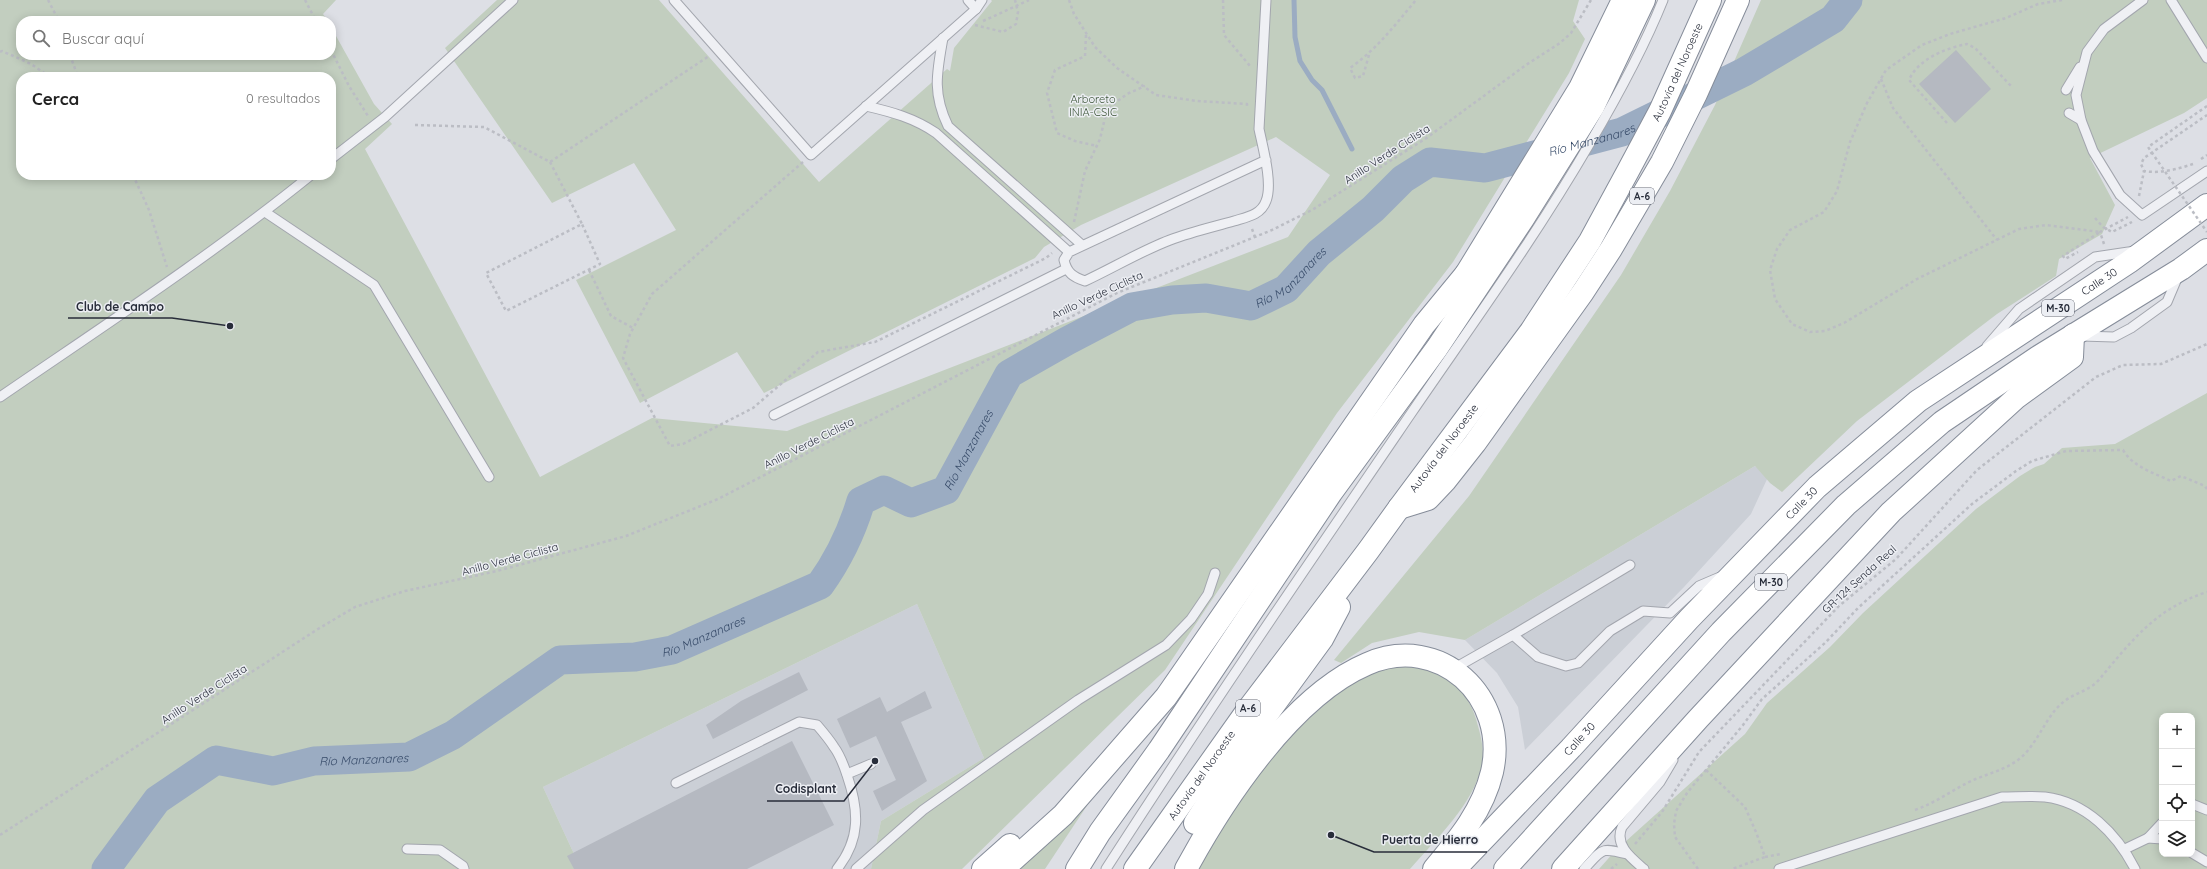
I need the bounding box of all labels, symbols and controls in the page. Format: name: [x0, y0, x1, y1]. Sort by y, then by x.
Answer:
search box: [16, 16, 336, 60]
street label: Autovía del Noroeste: [1649, 21, 1706, 124]
icon: search: [30, 27, 52, 49]
text: Buscar aquí: [62, 29, 144, 48]
text: Cerca: [32, 88, 79, 109]
text: 0 resultados: [246, 90, 320, 106]
park label: Arboreto INIA-CSIC: [1069, 92, 1117, 119]
water label: Río Manzanares: [1546, 119, 1638, 159]
street label: Anillo Verde Ciclista: [1342, 121, 1432, 187]
road number: A-6: [1630, 188, 1654, 204]
water label: Río Manzanares: [1252, 242, 1330, 311]
street label: Calle 30: [2079, 265, 2120, 299]
street label: Anillo Verde Ciclista: [1049, 268, 1145, 322]
callout: Club de Campo: [68, 294, 172, 318]
text: Club de Campo: [76, 299, 164, 314]
road number: M-30: [2042, 300, 2074, 316]
street label: Autovía del Noroeste: [1406, 401, 1481, 495]
water label: Río Manzanares: [940, 406, 996, 493]
street label: Anillo Verde Ciclista: [762, 414, 856, 472]
street label: Calle 30: [1782, 484, 1821, 522]
street label: Anillo Verde Ciclista: [460, 539, 560, 579]
street label: GR-124 Senda Real: [1819, 542, 1899, 616]
road number: M-30: [1755, 574, 1787, 590]
water label: Río Manzanares: [660, 611, 748, 659]
street label: Anillo Verde Ciclista: [159, 661, 249, 727]
road number: A-6: [1236, 700, 1260, 716]
map controls: [2159, 713, 2195, 857]
button: +: [2159, 713, 2195, 749]
street label: Calle 30: [1561, 719, 1598, 758]
street label: Autovía del Noroeste: [1165, 728, 1238, 823]
water label: Río Manzanares: [319, 749, 410, 768]
button: −: [2159, 749, 2195, 785]
callout: Codisplant: [767, 777, 844, 801]
text: Codisplant: [775, 781, 837, 796]
button: locate: [2159, 785, 2195, 821]
button: layers: [2159, 821, 2195, 857]
callout: Puerta de Hierro: [1374, 828, 1487, 852]
text: Puerta de Hierro: [1382, 832, 1479, 847]

